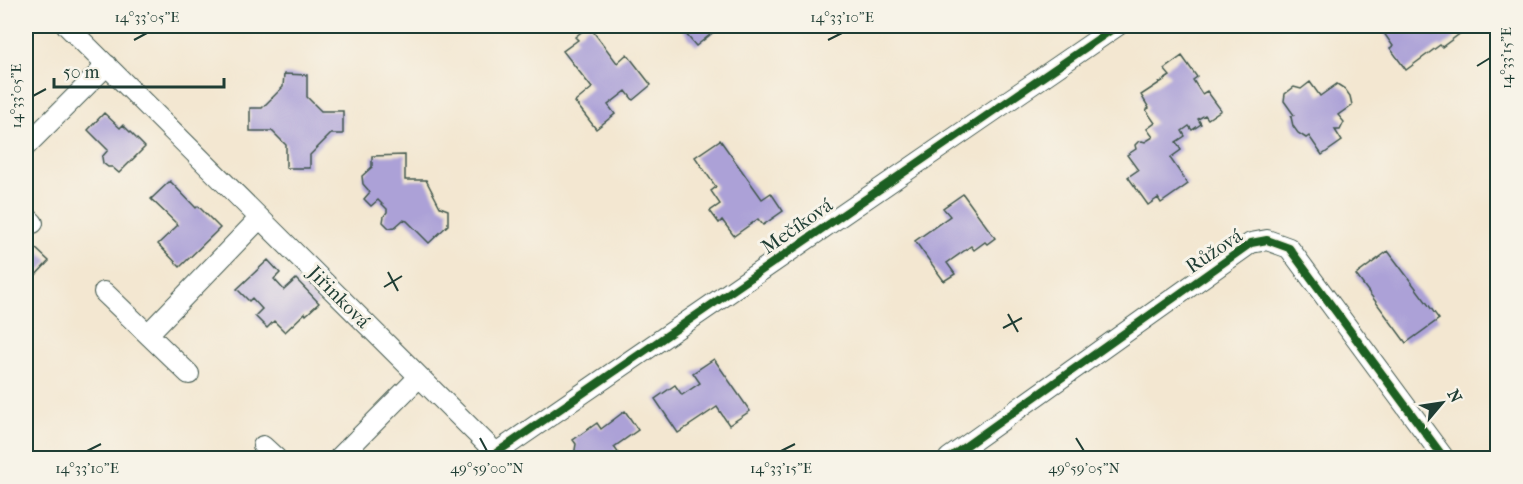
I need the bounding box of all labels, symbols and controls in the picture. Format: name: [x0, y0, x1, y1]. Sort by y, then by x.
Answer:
text: 14°33'05"E: [115, 8, 179, 26]
text: 14°33'10"E: [810, 8, 874, 26]
text: 14°33'15"E: [1497, 27, 1515, 89]
scale bar: [54, 51, 224, 89]
text: 50 m: [63, 62, 100, 83]
text: 14°33'05"E: [7, 64, 25, 128]
street label: Mečíková: [757, 193, 838, 259]
street label: Růžová: [1181, 223, 1247, 278]
street label: Jiřinková: [302, 260, 375, 333]
north arrow: [1412, 373, 1472, 433]
text: N: [1443, 386, 1466, 407]
text: 14°33'10"E: [55, 459, 119, 477]
text: 49°59'00"N: [450, 459, 524, 477]
text: 14°33'15"E: [750, 459, 812, 477]
text: 49°59'05"N: [1048, 459, 1120, 477]

